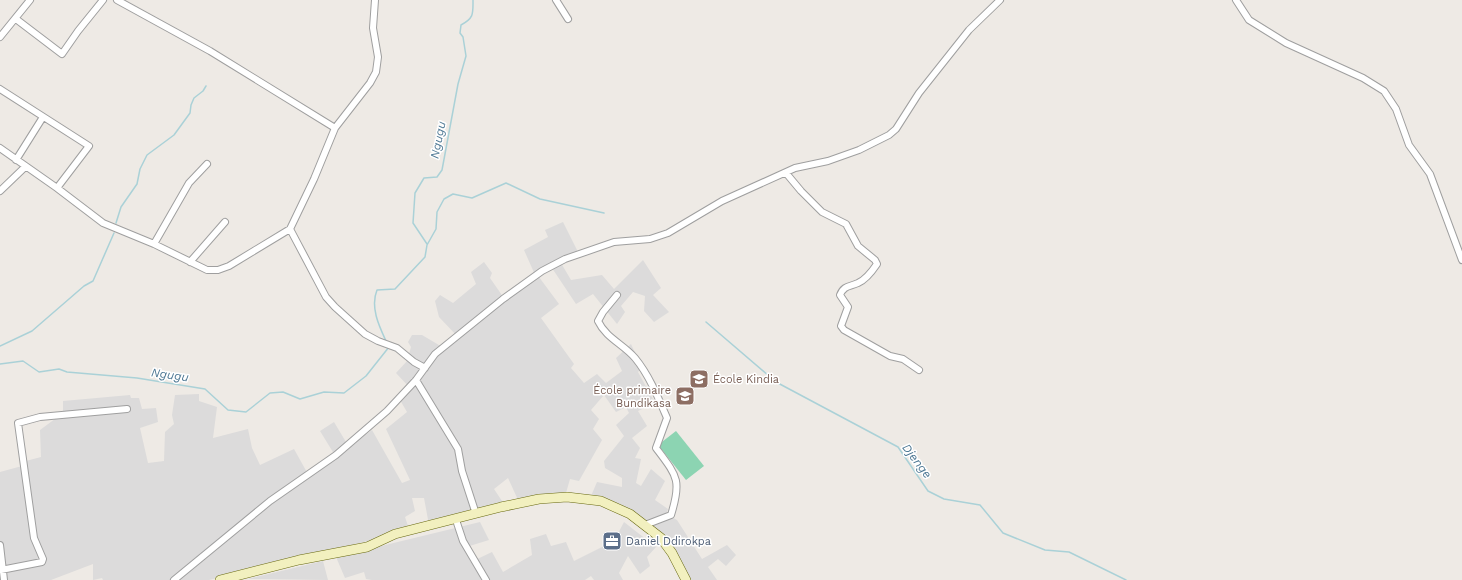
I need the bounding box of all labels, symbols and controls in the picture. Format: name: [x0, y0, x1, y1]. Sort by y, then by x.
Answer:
water label: Ngugu: [428, 120, 448, 160]
water label: Ngugu: [150, 365, 190, 385]
school or university icon: École Kindia: [688, 368, 710, 390]
place label: École Kindia: [713, 372, 779, 386]
place label: École primaire Bundikasa: [593, 383, 671, 410]
school or university icon: École primaire Bundikasa: [674, 385, 696, 407]
water label: Djenge: [899, 441, 935, 481]
office icon: Daniel Ddirokpa: [601, 530, 623, 552]
place label: Daniel Ddirokpa: [626, 535, 711, 548]

